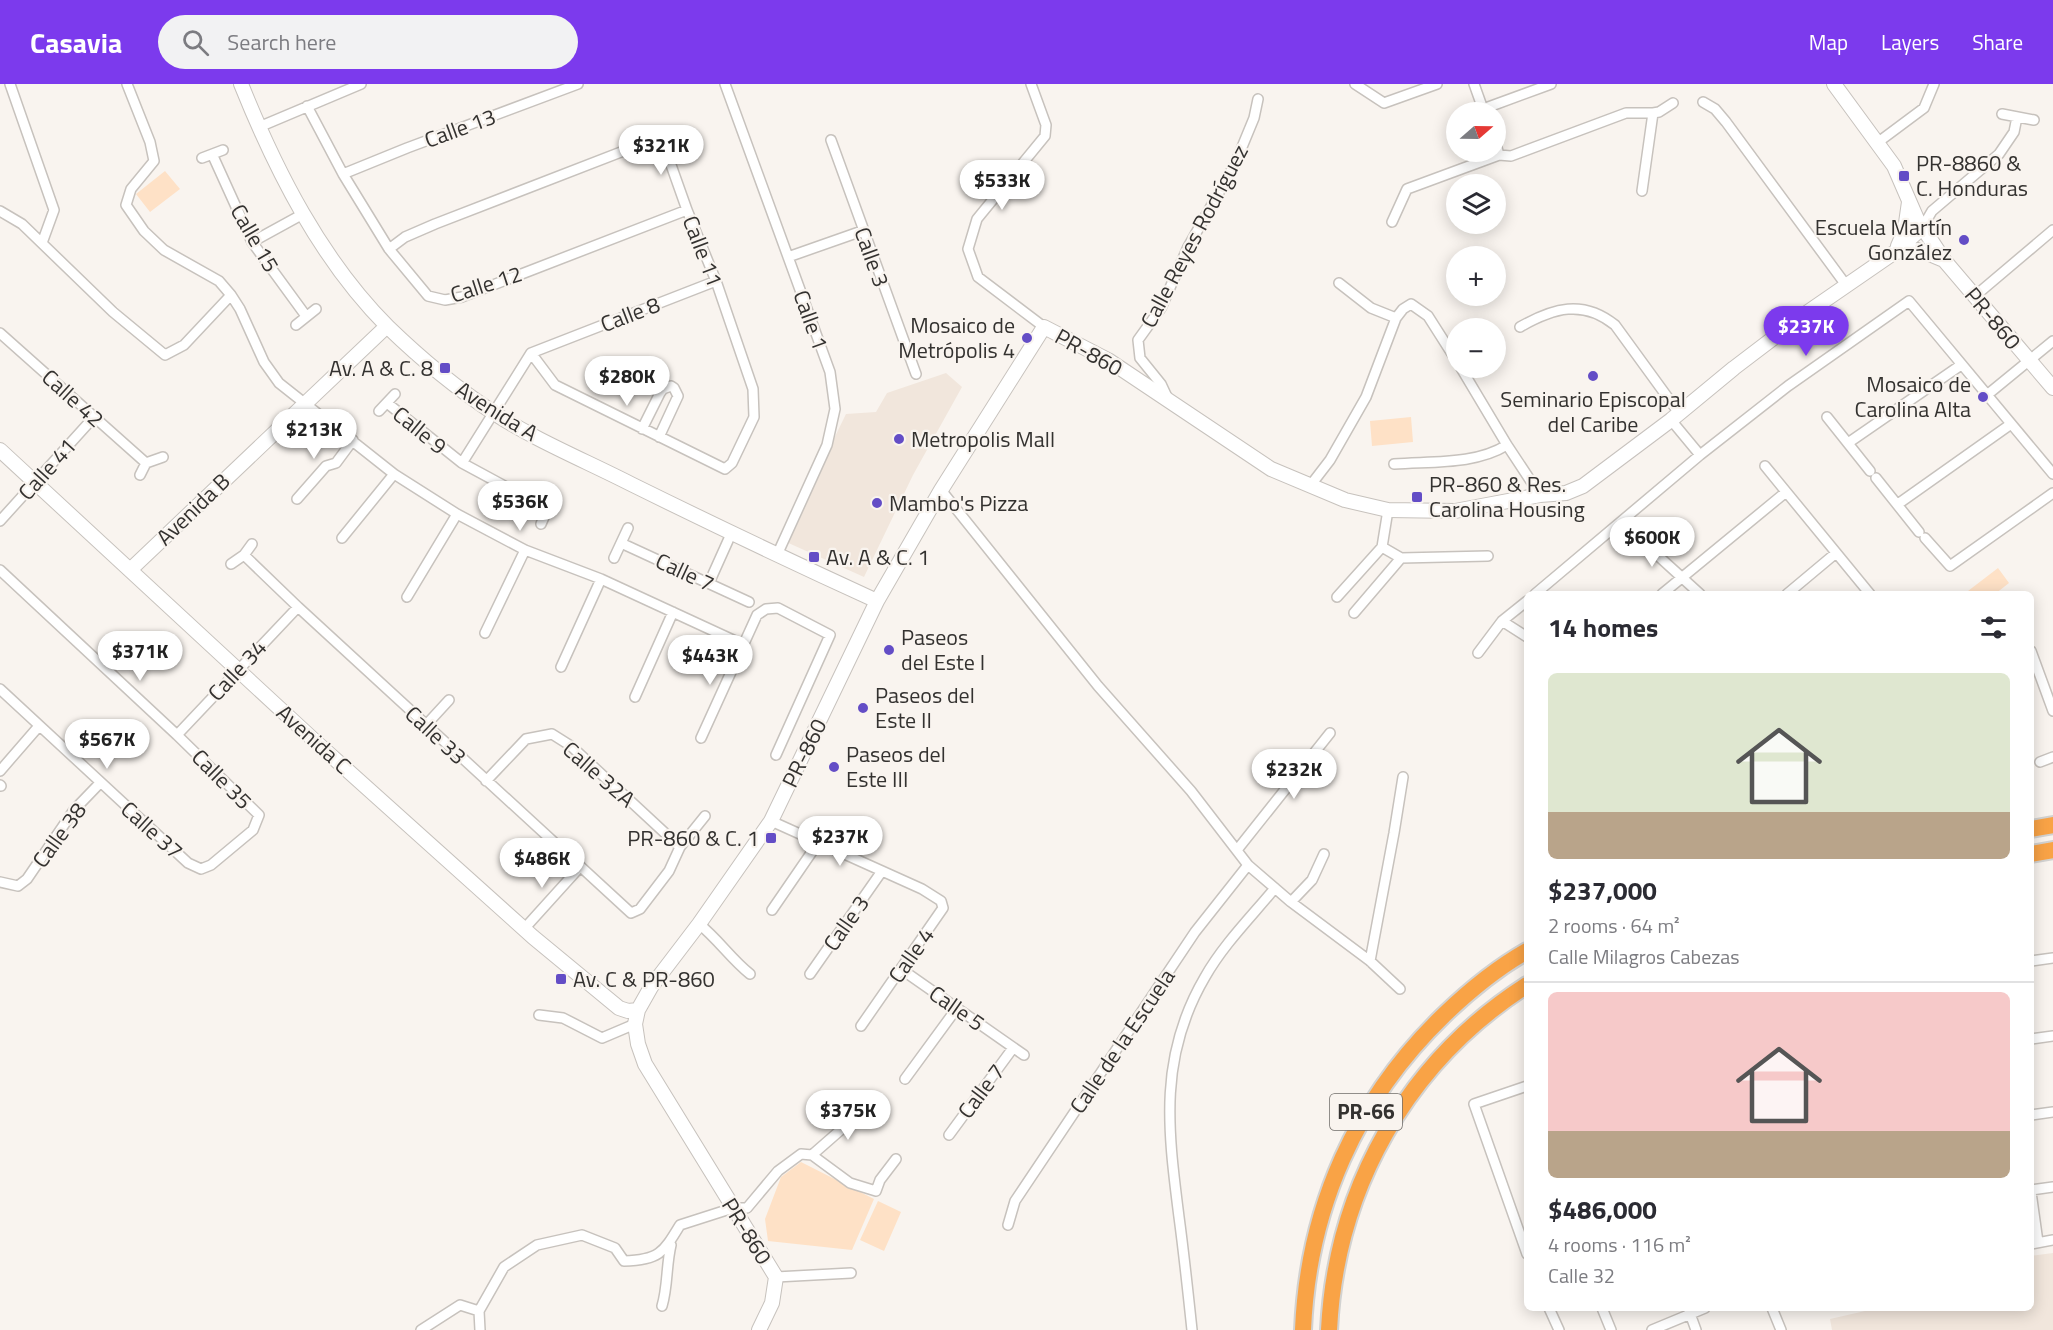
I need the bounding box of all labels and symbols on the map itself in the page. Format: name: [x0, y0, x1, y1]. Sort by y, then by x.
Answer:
street label: Calle 13: [420, 99, 500, 157]
north arrow: [1446, 102, 1506, 162]
pin: $321K: [619, 125, 703, 176]
street label: Calle Reyes Rodríguez: [1131, 138, 1257, 334]
place label: PR-8860 & C. Honduras: [1916, 146, 2028, 205]
pin: $533K: [960, 160, 1044, 211]
marker: PR-8860 & C. Honduras: [1897, 169, 1911, 183]
street label: Calle 15: [222, 198, 288, 278]
street label: Calle 11: [674, 210, 732, 292]
place label: Escuela Martín González: [1815, 210, 1952, 269]
street label: Calle 3: [846, 222, 898, 292]
marker: Escuela Martín González: [1957, 233, 1971, 247]
street label: Calle 12: [446, 256, 526, 312]
street label: PR-860: [1957, 279, 2029, 357]
street label: Calle 1: [785, 285, 837, 355]
street label: Calle 8: [595, 287, 665, 341]
pin: $237K: [1764, 306, 1848, 357]
place label: Mosaico de Metrópolis 4: [898, 308, 1015, 367]
street label: PR-860: [1049, 319, 1129, 385]
marker: Mosaico de Metrópolis 4: [1020, 331, 1034, 345]
place label: Av. A & C. 8: [329, 351, 433, 385]
pin: $280K: [585, 356, 669, 407]
street label: Calle 42: [34, 361, 112, 435]
marker: Av. A & C. 8: [438, 361, 452, 375]
place label: Mosaico de Carolina Alta: [1854, 367, 1971, 426]
marker: Seminario Episcopal del Caribe: [1586, 369, 1600, 383]
street label: Avenida A: [449, 372, 545, 450]
place label: Seminario Episcopal del Caribe: [1500, 382, 1686, 441]
marker: Mosaico de Carolina Alta: [1976, 390, 1990, 404]
street label: Calle 9: [385, 397, 455, 463]
pin: $213K: [272, 409, 356, 460]
place label: Metropolis Mall: [911, 422, 1055, 456]
street label: Calle 41: [10, 430, 84, 508]
marker: Metropolis Mall: [892, 432, 906, 446]
street label: Avenida B: [148, 465, 238, 553]
place label: PR-860 & Res. Carolina Housing: [1429, 467, 1585, 526]
pin: $536K: [478, 481, 562, 532]
place label: Mambo's Pizza: [889, 486, 1028, 520]
marker: PR-860 & Res. Carolina Housing: [1410, 490, 1424, 504]
marker: Mambo's Pizza: [870, 496, 884, 510]
pin: $600K: [1610, 517, 1694, 568]
place label: Av. A & C. 1: [826, 540, 930, 574]
street label: Calle 7: [650, 544, 720, 600]
marker: Av. A & C. 1: [807, 550, 821, 564]
place label: Paseos del Este I: [901, 620, 985, 679]
pin: $371K: [98, 631, 182, 682]
street label: Calle 34: [199, 631, 275, 709]
pin: $443K: [668, 635, 752, 686]
marker: Paseos del Este I: [882, 643, 896, 657]
place label: Paseos del Este II: [875, 678, 975, 737]
street label: Avenida C: [269, 696, 359, 782]
street label: Calle 33: [397, 697, 475, 773]
marker: Paseos del Este II: [856, 701, 870, 715]
street label: PR-860: [773, 713, 835, 793]
pin: $567K: [65, 719, 149, 770]
street label: Calle 32A: [555, 733, 643, 815]
place label: Paseos del Este III: [846, 737, 946, 796]
street label: Calle 35: [184, 741, 260, 817]
pin: $232K: [1252, 749, 1336, 800]
marker: Paseos del Este III: [827, 760, 841, 774]
street label: Calle 37: [113, 793, 191, 867]
street label: Calle 38: [24, 795, 94, 875]
pin: $237K: [798, 816, 882, 867]
place label: PR-860 & C. 1: [627, 821, 759, 855]
marker: PR-860 & C. 1: [764, 831, 778, 845]
pin: $486K: [500, 838, 584, 889]
street label: Calle 3: [814, 888, 878, 958]
street label: Calle 4: [879, 920, 943, 990]
place label: Av. C & PR-860: [573, 962, 715, 996]
street label: Calle de la Escuela: [1061, 962, 1183, 1120]
marker: Av. C & PR-860: [554, 972, 568, 986]
street label: Calle 5: [922, 976, 992, 1040]
street label: Calle 7: [949, 1056, 1013, 1126]
pin: $375K: [806, 1090, 890, 1141]
road number: PR-66: [1330, 1094, 1402, 1130]
street label: PR-860: [713, 1191, 781, 1271]

